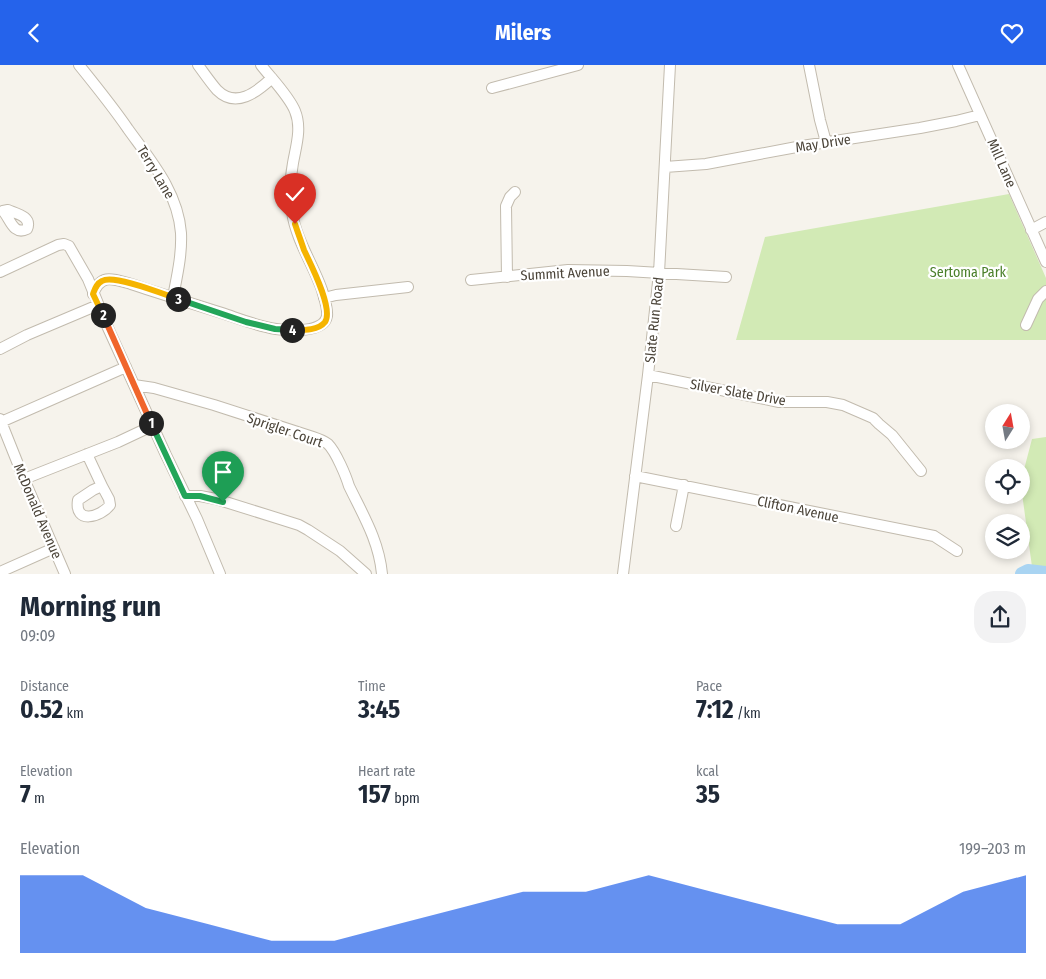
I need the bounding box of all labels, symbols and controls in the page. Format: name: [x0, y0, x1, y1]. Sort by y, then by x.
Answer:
icon: back: [20, 19, 48, 47]
text: Milers: [495, 19, 551, 46]
icon: heart: [998, 19, 1026, 47]
street label: May Drive: [794, 131, 852, 156]
street label: Mill Lane: [983, 136, 1020, 190]
street label: Terry Lane: [133, 143, 178, 202]
pin: [274, 173, 316, 224]
icon: check: [281, 180, 309, 208]
street label: Summit Avenue: [520, 263, 610, 284]
park label: Sertoma Park: [930, 264, 1007, 281]
street label: Slate Run Road: [642, 276, 667, 364]
pin: 3: [166, 287, 190, 311]
text: 3: [175, 291, 182, 308]
pin: 2: [90, 303, 116, 327]
text: 2: [100, 307, 107, 324]
pin: 4: [280, 317, 304, 343]
text: 4: [289, 322, 296, 339]
street label: Silver Slate Drive: [689, 376, 787, 409]
north arrow: [985, 404, 1030, 449]
map controls: [985, 404, 1030, 559]
street label: Sprigler Court: [245, 410, 325, 452]
pin: 1: [138, 411, 164, 435]
text: 1: [149, 415, 154, 432]
pin: [202, 451, 244, 502]
icon: arrive: [209, 458, 237, 486]
button: locate: [985, 459, 1030, 504]
street label: McDonald Avenue: [10, 461, 65, 562]
street label: Clifton Avenue: [756, 493, 840, 526]
button: layers: [985, 514, 1030, 559]
text: Morning run: [20, 590, 161, 623]
button: share: [974, 591, 1026, 643]
text: 09:09: [20, 626, 55, 645]
text: Distance: [20, 678, 69, 695]
text: Time: [358, 678, 386, 695]
text: Pace: [696, 678, 722, 695]
text: 0.52: [20, 695, 63, 725]
text: 3:45: [358, 695, 400, 725]
text: 7:12: [696, 695, 734, 725]
text: km: [63, 705, 84, 722]
text: /km: [734, 705, 761, 722]
text: Elevation: [20, 763, 73, 780]
text: Heart rate: [358, 763, 415, 780]
text: kcal: [696, 763, 719, 780]
text: 7: [20, 780, 31, 810]
text: 157: [358, 780, 391, 810]
text: 35: [696, 780, 720, 810]
text: m: [31, 790, 45, 807]
text: bpm: [391, 790, 420, 807]
text: Elevation: [20, 839, 80, 858]
text: 199–203 m: [959, 839, 1026, 858]

